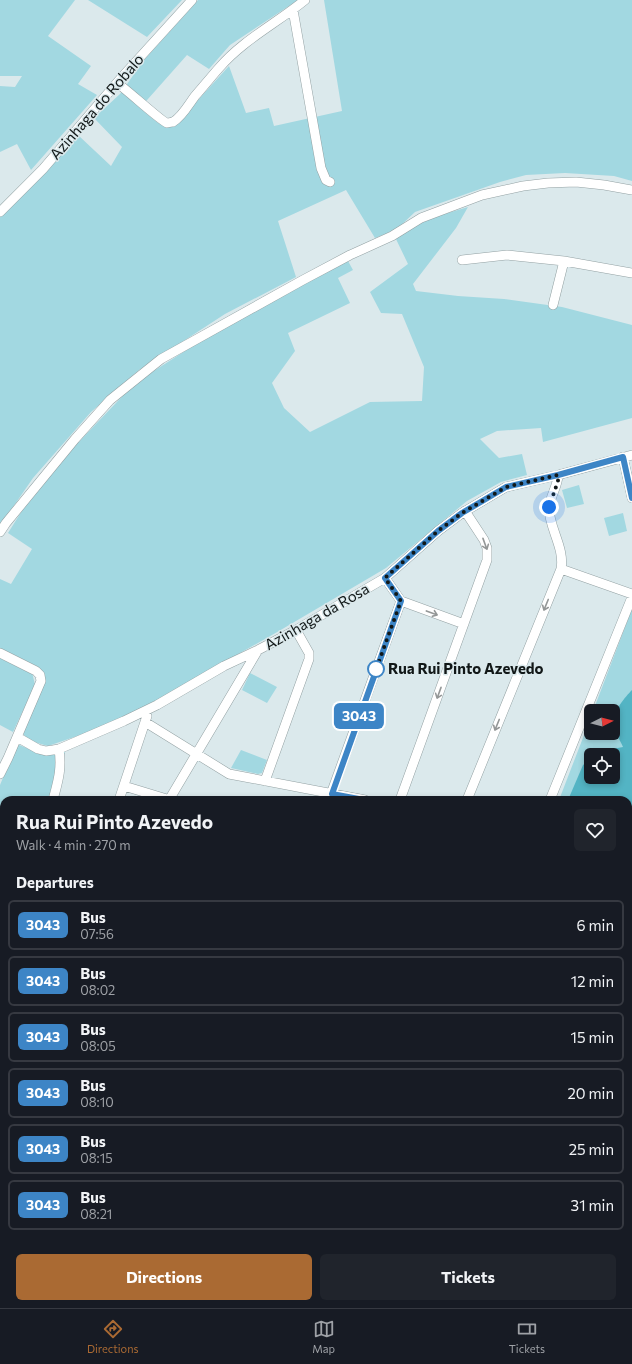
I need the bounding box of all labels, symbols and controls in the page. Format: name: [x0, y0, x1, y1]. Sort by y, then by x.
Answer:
street label: Azinhaga do Robalo: [46, 50, 147, 163]
your location: [539, 497, 559, 517]
one-way arrow: [481, 538, 489, 550]
street label: Azinhaga da Rosa: [261, 579, 372, 653]
one-way arrow: [542, 598, 550, 610]
one-way arrow: [426, 609, 438, 617]
place label: Rua Rui Pinto Azevedo: [388, 659, 544, 677]
marker: Rua Rui Pinto Azevedo: [367, 660, 385, 678]
one-way arrow: [434, 687, 442, 699]
line badge: 3043: [331, 703, 387, 729]
north arrow: [584, 704, 620, 740]
map controls: [584, 704, 620, 784]
text: 3043: [342, 707, 376, 724]
one-way arrow: [493, 719, 501, 731]
button: locate: [584, 748, 620, 784]
button: heart: [574, 809, 616, 851]
text: Rua Rui Pinto Azevedo: [16, 810, 213, 833]
text: Walk · 4 min · 270 m: [16, 837, 131, 853]
text: Departures: [16, 873, 94, 891]
text: Bus: [80, 908, 106, 926]
text: 3043: [26, 916, 60, 933]
text: 6 min: [576, 916, 614, 934]
text: 07:56: [80, 926, 114, 942]
text: Bus: [80, 964, 106, 982]
text: 3043: [26, 972, 60, 989]
text: 12 min: [571, 972, 614, 990]
text: 08:02: [80, 982, 115, 998]
text: Bus: [80, 1020, 106, 1038]
text: 3043: [26, 1028, 60, 1045]
text: 15 min: [571, 1028, 614, 1046]
text: 08:05: [80, 1038, 116, 1054]
text: Bus: [80, 1076, 106, 1094]
text: 3043: [26, 1084, 60, 1101]
text: 20 min: [568, 1084, 614, 1102]
text: 08:10: [80, 1094, 114, 1110]
text: Bus: [80, 1132, 106, 1150]
text: 3043: [26, 1140, 60, 1157]
text: 25 min: [569, 1140, 614, 1158]
text: 08:15: [80, 1150, 113, 1166]
text: Bus: [80, 1188, 106, 1206]
text: 3043: [26, 1196, 60, 1213]
text: 31 min: [571, 1196, 614, 1214]
text: 08:21: [80, 1206, 112, 1222]
button: Directions: [16, 1254, 312, 1300]
button: Tickets: [320, 1254, 616, 1300]
tab: Directions: [87, 1318, 139, 1355]
tab: Map: [312, 1318, 335, 1355]
tab: Tickets: [509, 1318, 545, 1355]

